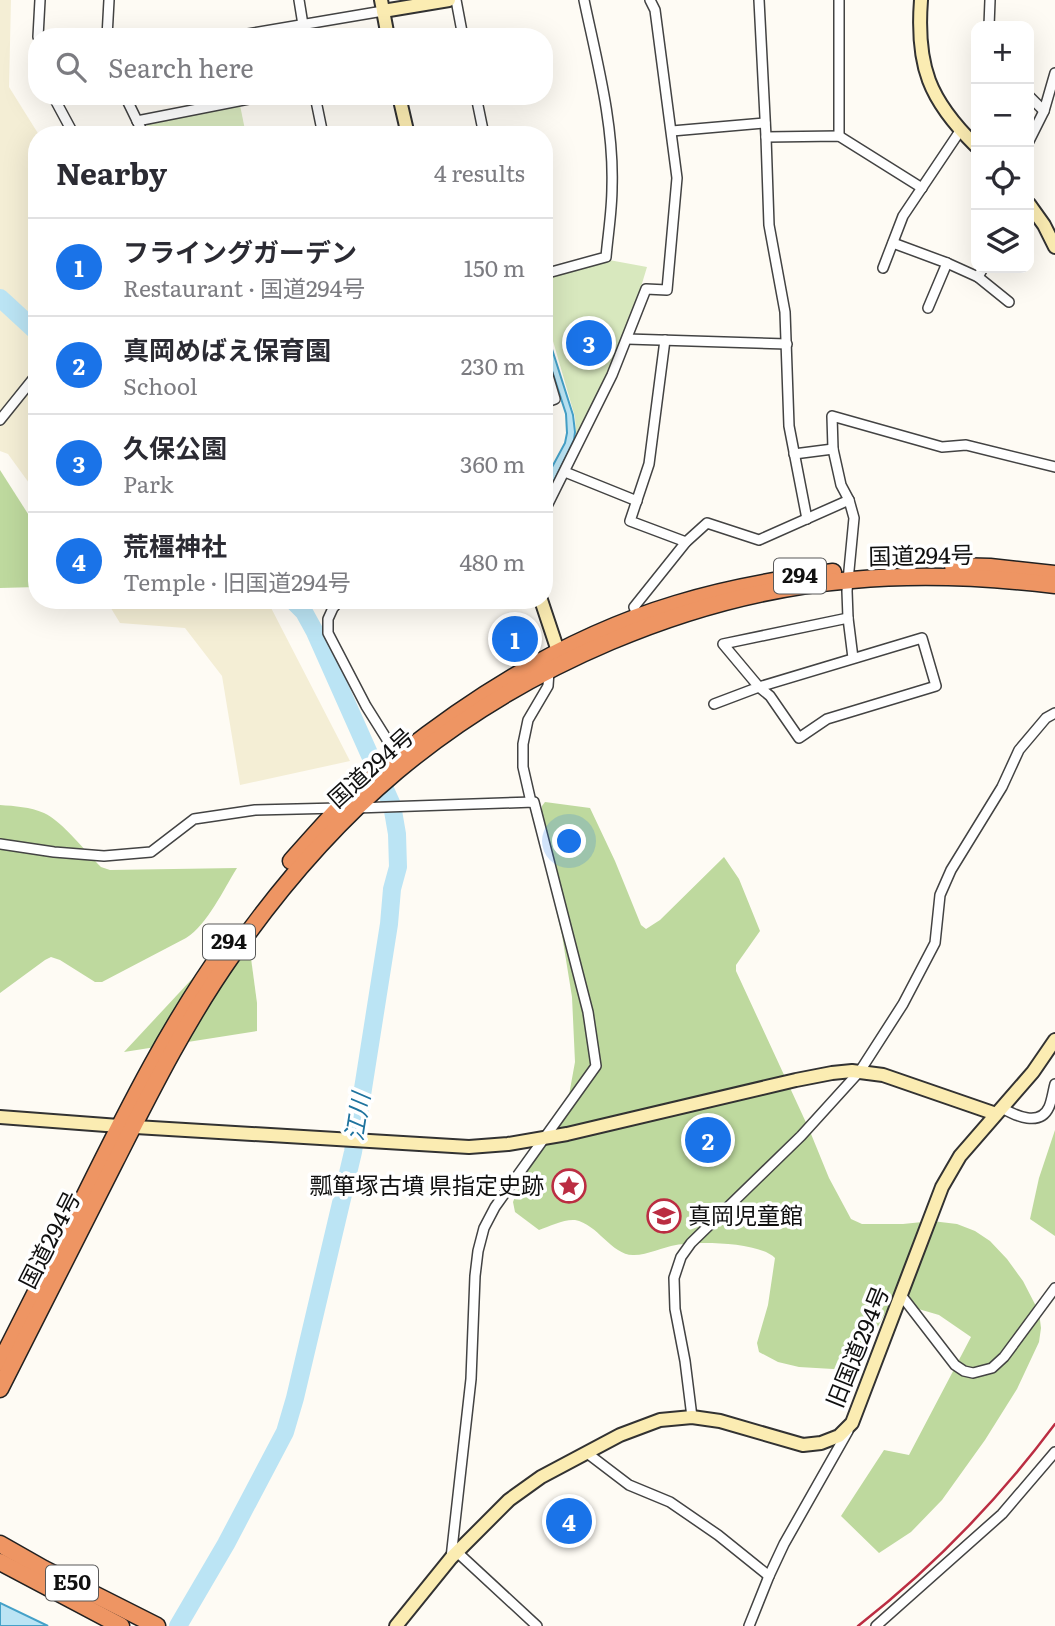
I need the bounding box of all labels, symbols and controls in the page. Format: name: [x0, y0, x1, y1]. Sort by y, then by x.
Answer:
map controls: [971, 21, 1034, 273]
button: +: [971, 21, 1034, 84]
search box: [28, 28, 553, 105]
text: Search here: [108, 47, 254, 86]
icon: search: [52, 48, 90, 86]
button: −: [971, 84, 1034, 147]
button: locate: [971, 147, 1034, 210]
text: Nearby: [56, 150, 167, 194]
text: 4 results: [434, 155, 525, 189]
button: layers: [971, 210, 1034, 273]
text: フライングガーデン: [123, 231, 357, 270]
text: 1: [74, 250, 84, 284]
text: 150 m: [464, 250, 525, 284]
text: Restaurant · 国道294号: [123, 270, 365, 304]
pin: 3: [566, 317, 612, 369]
text: 真岡めばえ保育園: [123, 329, 331, 368]
text: 2: [73, 348, 85, 382]
text: 230 m: [461, 348, 525, 382]
text: School: [123, 368, 197, 402]
text: 久保公園: [123, 427, 227, 466]
text: 3: [73, 446, 85, 480]
text: 360 m: [460, 446, 525, 480]
text: Park: [123, 466, 173, 500]
text: 荒橿神社: [123, 525, 227, 564]
street label: 国道294号: [868, 536, 974, 572]
text: 4: [72, 544, 86, 578]
text: 480 m: [459, 544, 525, 578]
road number: 294: [774, 558, 826, 594]
text: Temple · 旧国道294号: [123, 564, 351, 598]
pin: 1: [492, 613, 538, 665]
street label: 国道294号: [319, 719, 420, 814]
your location: [552, 824, 586, 858]
road number: 294: [203, 925, 255, 960]
water label: 江川: [334, 1087, 377, 1143]
pin: 2: [685, 1114, 731, 1166]
place label: 瓢箪塚古墳 県指定史跡: [309, 1167, 544, 1201]
place icon: 瓢箪塚古墳 県指定史跡: [550, 1167, 588, 1205]
street label: 国道294号: [9, 1184, 87, 1294]
school or university icon: 真岡児童館: [645, 1197, 683, 1235]
place label: 真岡児童館: [688, 1197, 803, 1231]
street label: 旧国道294号: [816, 1280, 896, 1412]
pin: 4: [546, 1495, 592, 1547]
road number: E50: [46, 1566, 98, 1600]

